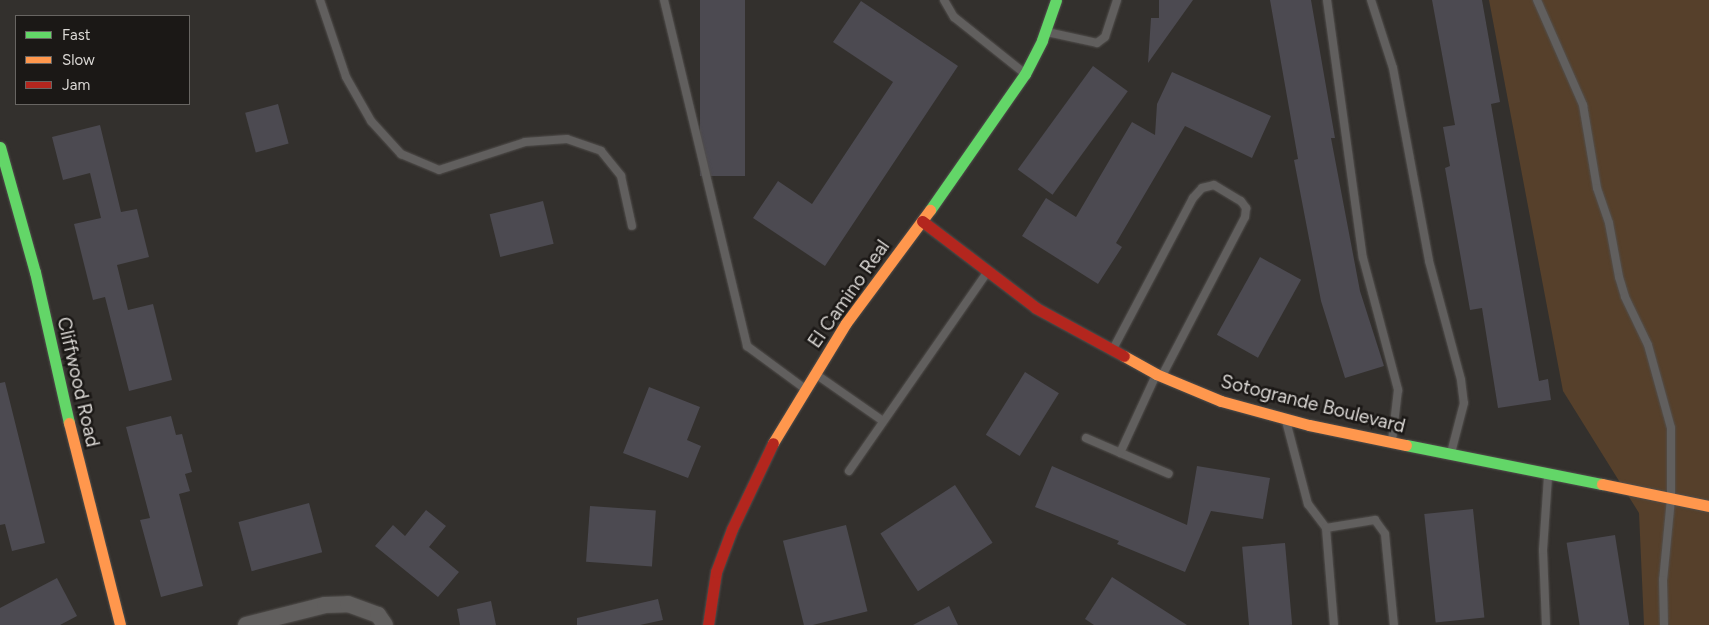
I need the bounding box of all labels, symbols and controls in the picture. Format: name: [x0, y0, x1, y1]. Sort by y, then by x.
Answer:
legend: [15, 15, 190, 105]
text: Fast: [62, 26, 90, 44]
text: Slow: [62, 51, 95, 69]
text: Jam: [62, 76, 90, 94]
street label: El Camino Real: [803, 236, 895, 352]
street label: Cliffwood Road: [52, 315, 104, 449]
street label: Sotogrande Boulevard: [1218, 370, 1408, 438]

